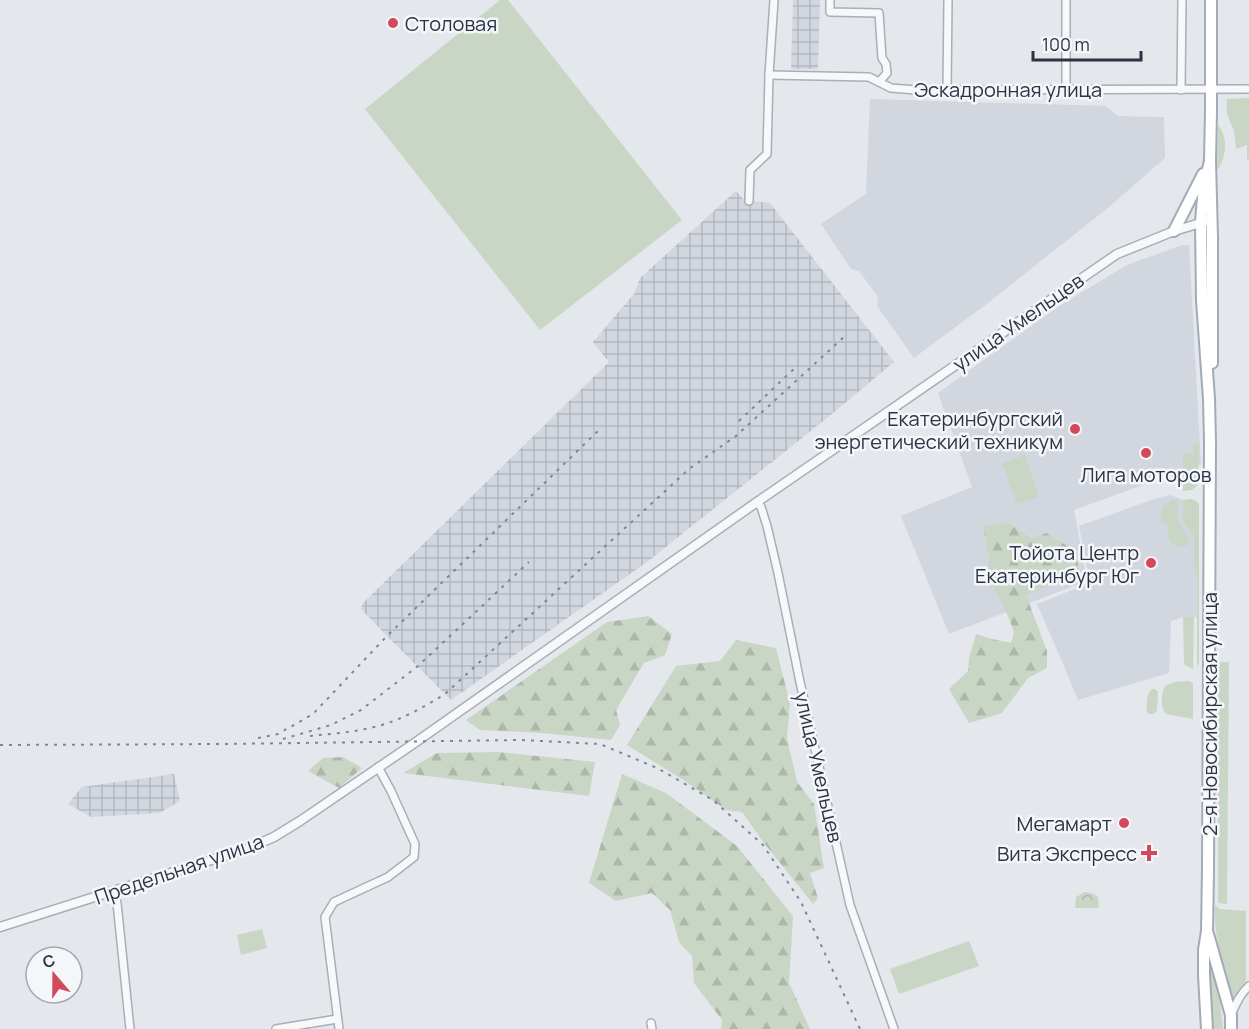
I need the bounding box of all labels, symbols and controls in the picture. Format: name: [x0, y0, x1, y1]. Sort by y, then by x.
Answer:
place label: Столовая: [405, 10, 497, 37]
marker: Столовая: [386, 16, 400, 30]
scale bar: [1033, 24, 1141, 62]
text: 100 m: [1042, 32, 1090, 56]
street label: Эскадронная улица: [914, 76, 1102, 103]
street label: улица Умельцев: [947, 267, 1089, 377]
place label: Екатеринбургский энергетический техникум: [814, 405, 1063, 455]
marker: Екатеринбургский энергетический техникум: [1068, 422, 1082, 436]
marker: Лига моторов: [1139, 446, 1153, 460]
place label: Лига моторов: [1081, 461, 1212, 488]
place label: Тойота Центр Екатеринбург Юг: [975, 539, 1139, 589]
marker: Тойота Центр Екатеринбург Юг: [1144, 556, 1158, 570]
street label: 2-я Новосибирская улица: [1196, 592, 1223, 836]
street label: улица Умельцев: [789, 689, 850, 845]
place label: Мегамарт: [1017, 810, 1112, 837]
marker: Мегамарт: [1117, 816, 1131, 830]
street label: Предельная улица: [91, 827, 267, 911]
place label: Вита Экспресс: [997, 840, 1137, 867]
marker: Вита Экспресс: [1142, 846, 1156, 860]
north arrow: [24, 945, 84, 1005]
text: С: [40, 948, 58, 973]

